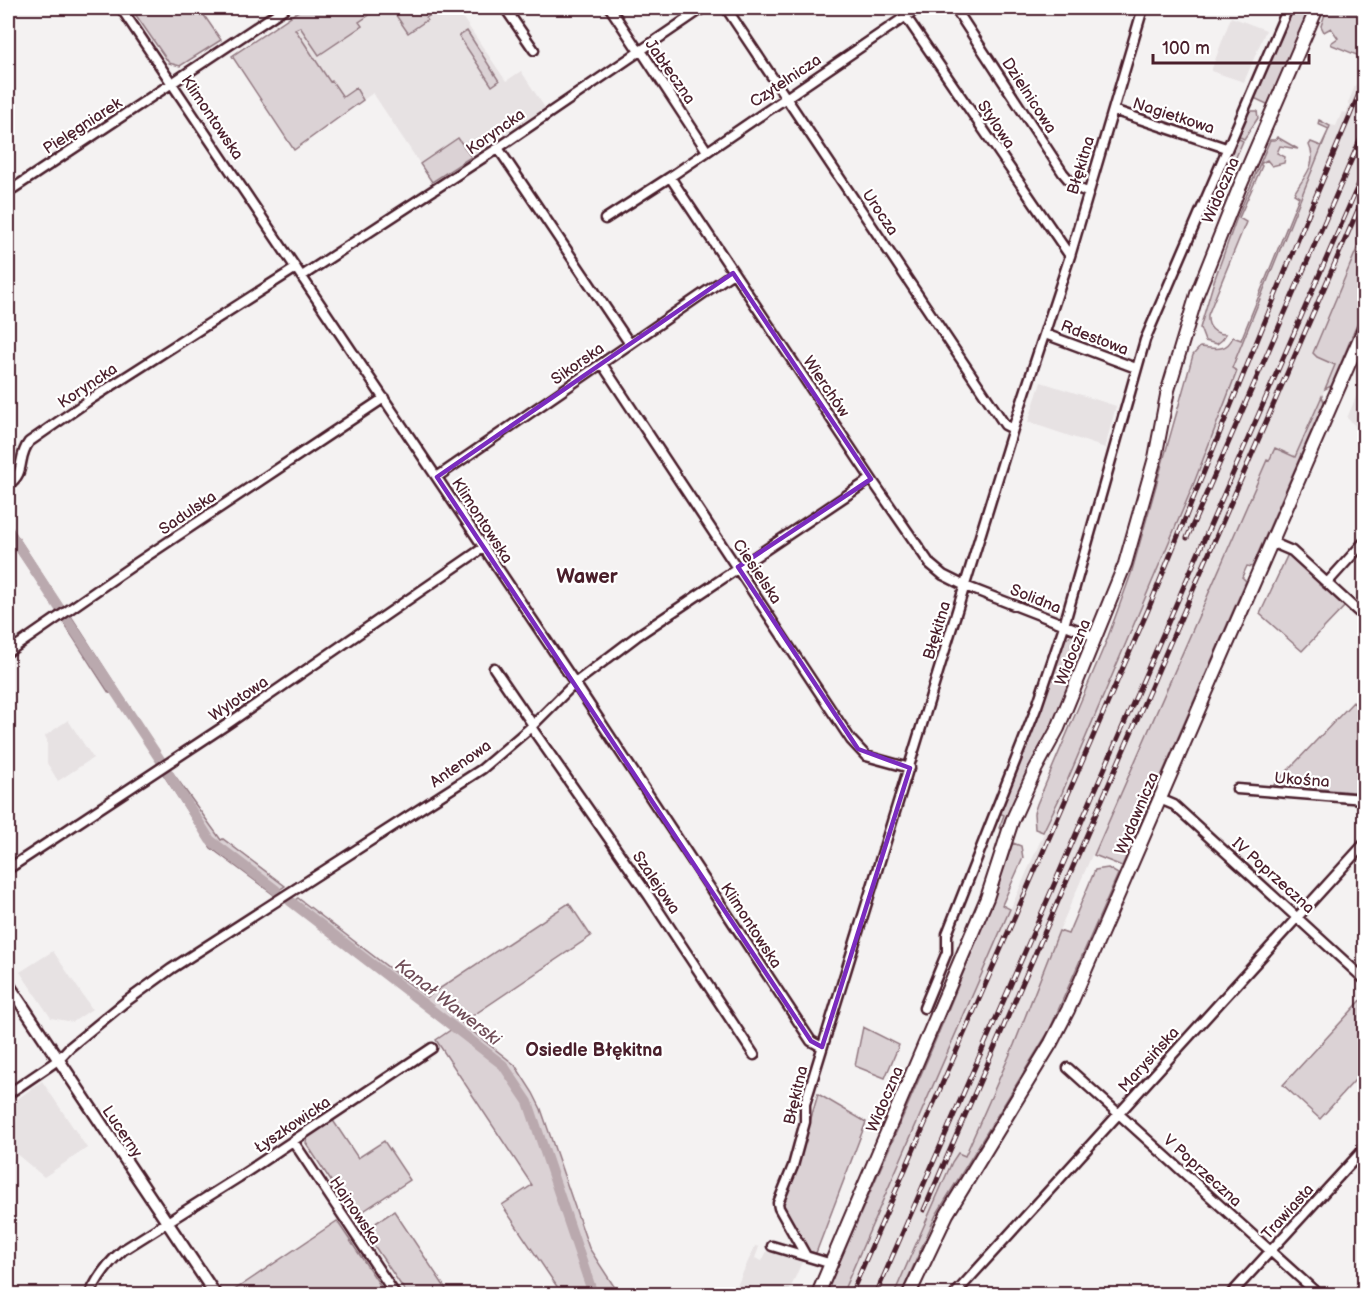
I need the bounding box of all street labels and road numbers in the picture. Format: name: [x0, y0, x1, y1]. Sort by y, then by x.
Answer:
street label: Jabłeczna: [641, 36, 699, 108]
street label: Czytelnicza: [747, 51, 825, 112]
street label: Dzielnicowa: [997, 55, 1060, 137]
street label: Klimontowska: [177, 72, 247, 164]
street label: Pielęgniarek: [40, 94, 126, 159]
street label: Nagietkowa: [1130, 94, 1217, 139]
street label: Stylowa: [973, 97, 1019, 153]
street label: Koryncka: [463, 105, 529, 159]
street label: Błękitna: [1064, 134, 1099, 197]
street label: Widoczna: [1199, 155, 1244, 227]
street label: Urocza: [858, 186, 902, 239]
street label: Rdestowa: [1058, 317, 1131, 360]
street label: Sikorska: [548, 339, 608, 389]
street label: Wierchów: [798, 353, 853, 421]
street label: Koryncka: [55, 360, 121, 413]
street label: Klimontowska: [447, 475, 516, 567]
street label: Sadulska: [156, 487, 220, 539]
street label: Ciesielska: [728, 536, 785, 608]
street label: Solidna: [1007, 581, 1064, 618]
street label: Błękitna: [920, 599, 955, 662]
street label: Widoczna: [1051, 617, 1095, 689]
street label: Wylotowa: [206, 673, 272, 726]
street label: Antenowa: [427, 736, 495, 792]
street label: Wydawnicza: [1111, 769, 1163, 858]
street label: Ukośna: [1274, 769, 1330, 792]
street label: IV Poprzeczna: [1228, 834, 1318, 918]
street label: Szalejowa: [628, 848, 684, 918]
street label: Klimontowska: [716, 880, 785, 972]
street label: Marysińska: [1115, 1023, 1183, 1097]
street label: Błękitna: [780, 1064, 812, 1127]
street label: Widoczna: [863, 1064, 908, 1136]
street label: Łyszkowicka: [251, 1093, 334, 1158]
street label: Lucerny: [98, 1102, 146, 1162]
street label: V Poprzeczna: [1159, 1131, 1245, 1211]
street label: Hajnowska: [325, 1173, 384, 1248]
street label: Trawiasta: [1258, 1180, 1318, 1244]

